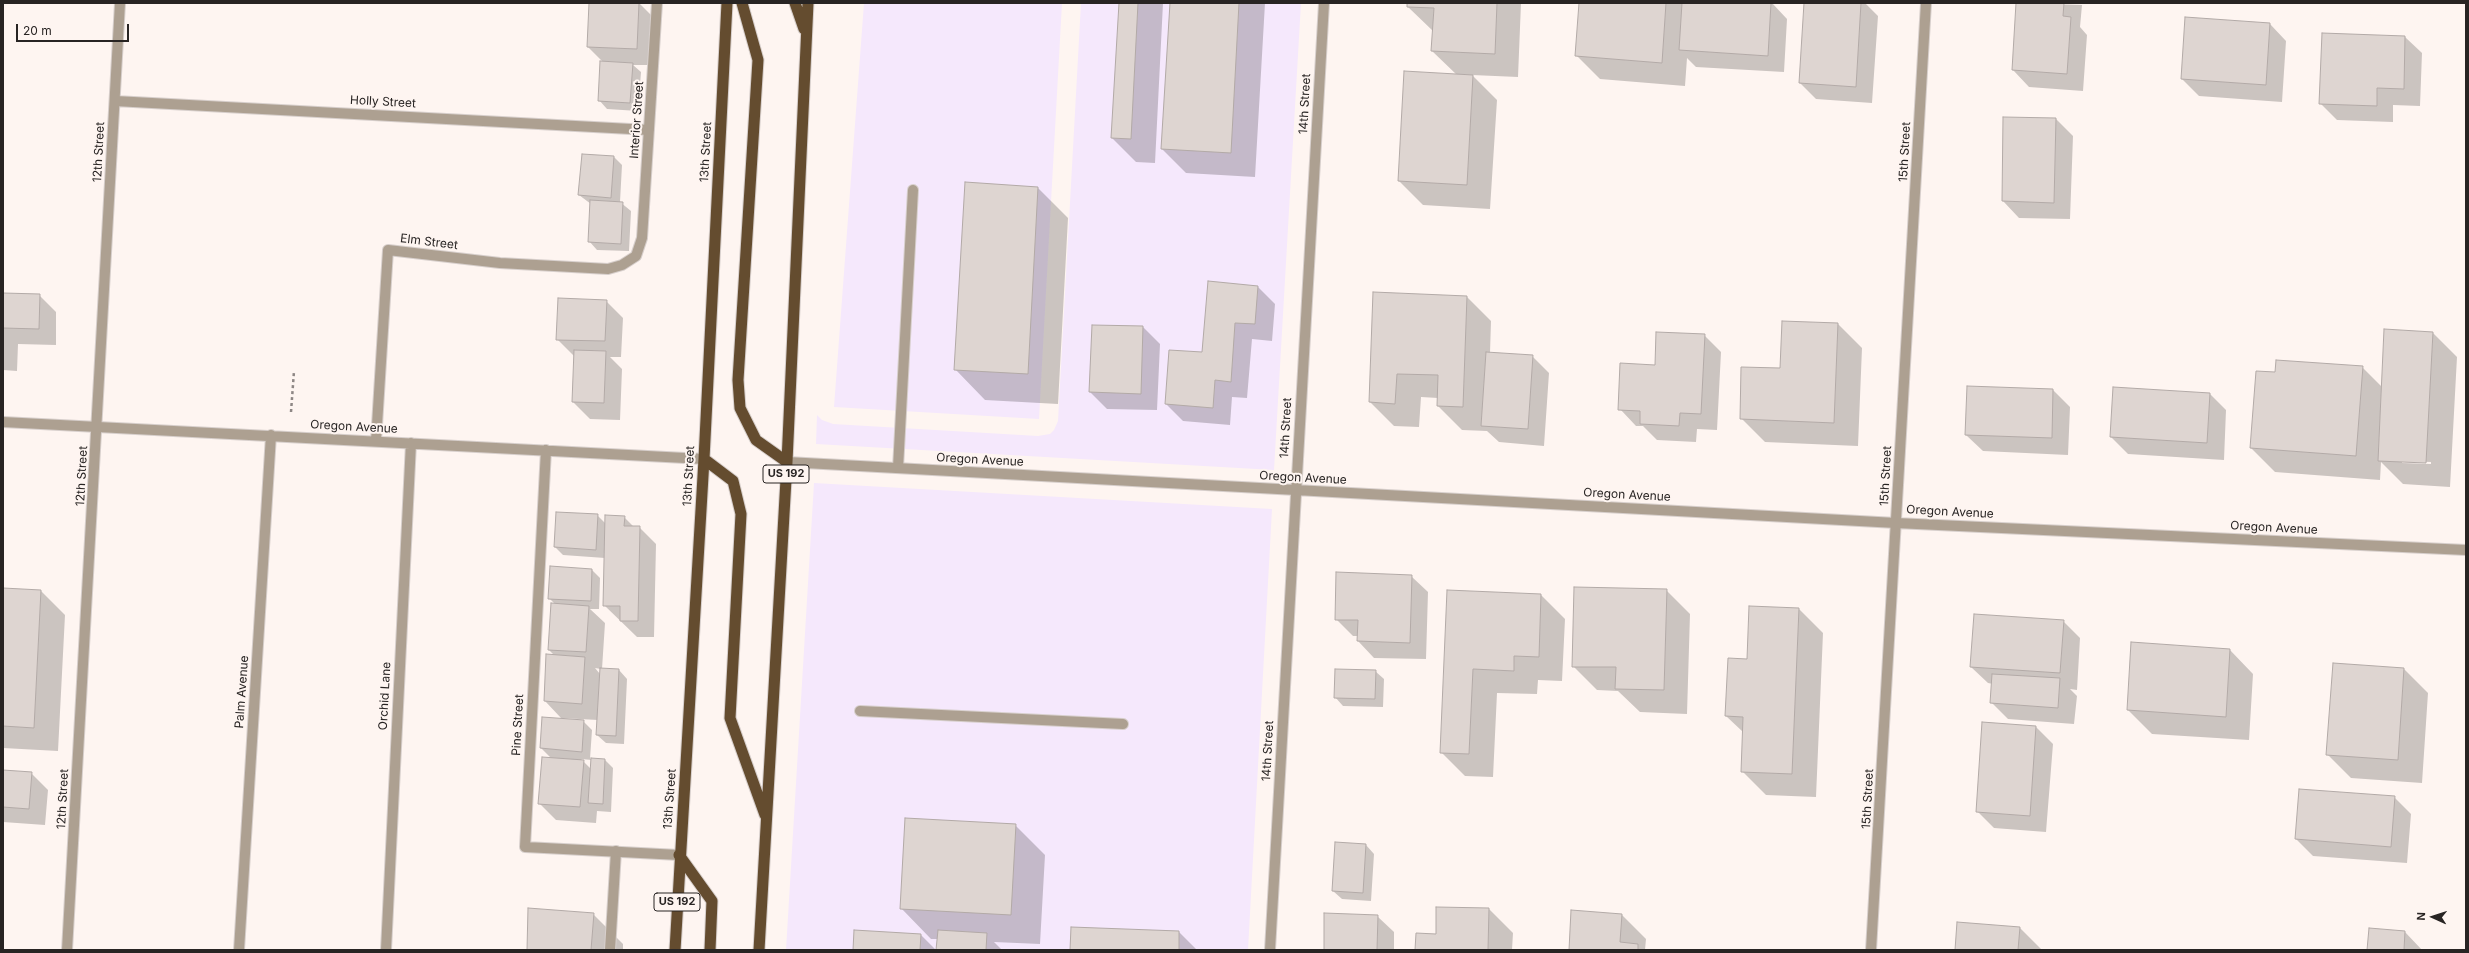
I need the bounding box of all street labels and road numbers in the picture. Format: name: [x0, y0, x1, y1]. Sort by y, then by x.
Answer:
street label: 14th Street: [1296, 73, 1314, 135]
street label: Interior Street: [627, 81, 647, 159]
street label: Holly Street: [350, 93, 416, 111]
street label: 12th Street: [90, 121, 108, 183]
street label: 13th Street: [697, 121, 715, 183]
street label: 15th Street: [1896, 121, 1914, 183]
street label: Elm Street: [399, 231, 459, 253]
street label: 14th Street: [1277, 397, 1295, 459]
street label: Oregon Avenue: [310, 418, 398, 436]
street label: 12th Street: [73, 445, 91, 507]
street label: 13th Street: [680, 445, 698, 507]
street label: 15th Street: [1877, 445, 1895, 507]
street label: Oregon Avenue: [936, 451, 1024, 469]
road number: US 192: [763, 465, 809, 483]
street label: Oregon Avenue: [1259, 469, 1347, 487]
street label: Oregon Avenue: [1583, 486, 1671, 504]
street label: Oregon Avenue: [1906, 503, 1994, 521]
street label: Oregon Avenue: [2230, 519, 2318, 537]
street label: Palm Avenue: [232, 655, 252, 729]
street label: Orchid Lane: [376, 661, 394, 731]
street label: Pine Street: [509, 694, 527, 756]
street label: 14th Street: [1259, 720, 1277, 782]
street label: 12th Street: [54, 768, 72, 830]
street label: 13th Street: [661, 768, 679, 830]
street label: 15th Street: [1859, 768, 1877, 830]
road number: US 192: [654, 893, 700, 911]

